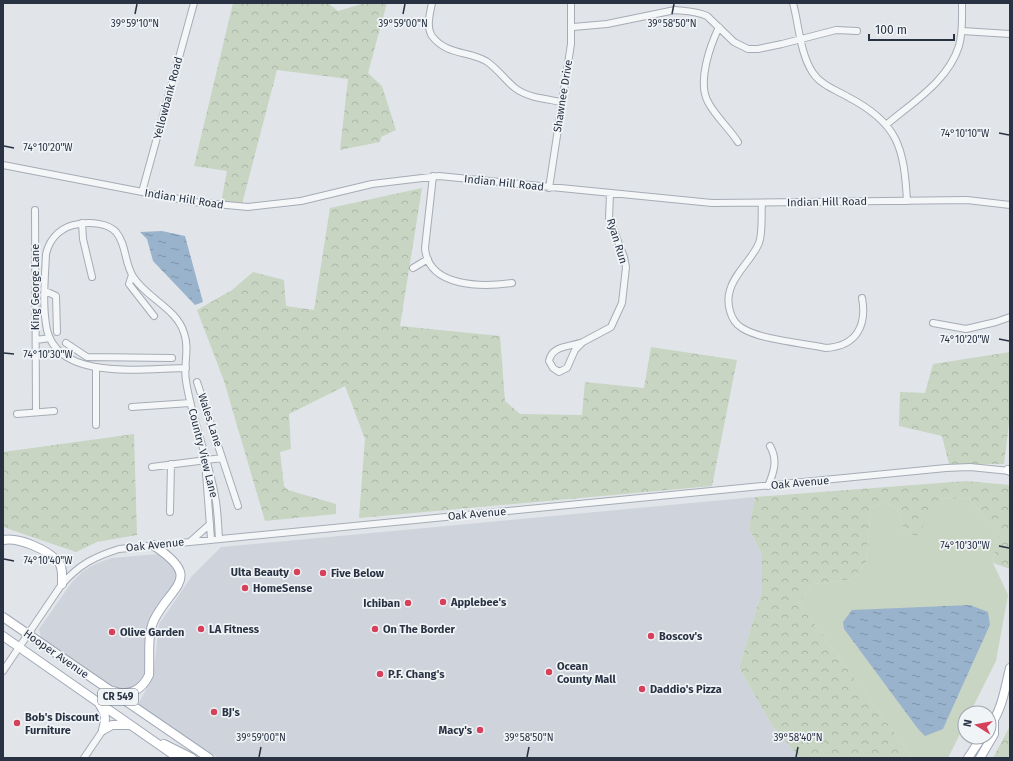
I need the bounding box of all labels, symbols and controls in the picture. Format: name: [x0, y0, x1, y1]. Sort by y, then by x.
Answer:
scale bar: [869, 16, 954, 42]
text: 39°59'10"N: [111, 18, 159, 30]
text: 39°59'00"N: [378, 18, 428, 30]
text: 39°58'50"N: [647, 18, 697, 30]
text: 100 m: [875, 23, 907, 37]
street label: Yellowbank Road: [151, 55, 185, 141]
street label: Shawnee Drive: [551, 59, 575, 133]
text: 74°10'10"W: [941, 128, 990, 140]
text: 74°10'20"W: [23, 142, 73, 154]
street label: Indian Hill Road: [464, 172, 544, 194]
street label: Indian Hill Road: [143, 186, 225, 212]
street label: Indian Hill Road: [787, 195, 867, 209]
street label: Ryan Run: [604, 217, 630, 265]
street label: King George Lane: [29, 244, 42, 330]
text: 74°10'20"W: [940, 334, 990, 346]
text: 74°10'30"W: [23, 349, 73, 361]
street label: Wales Lane: [195, 392, 225, 448]
street label: Country View Lane: [186, 407, 220, 499]
street label: Oak Avenue: [770, 474, 830, 492]
street label: Oak Avenue: [447, 505, 507, 523]
street label: Oak Avenue: [125, 535, 185, 555]
text: 74°10'30"W: [940, 540, 990, 552]
text: 74°10'40"W: [23, 555, 73, 567]
place label: Ulta Beauty: [231, 566, 289, 579]
marker: Ulta Beauty: [292, 567, 302, 577]
place label: Five Below: [331, 567, 385, 580]
marker: Five Below: [318, 568, 328, 578]
place label: HomeSense: [253, 582, 312, 595]
marker: HomeSense: [240, 583, 250, 593]
place label: Applebee's: [450, 596, 507, 609]
place label: Ichiban: [363, 597, 400, 610]
marker: Applebee's: [438, 597, 448, 607]
marker: Ichiban: [403, 598, 413, 608]
place label: LA Fitness: [209, 623, 260, 636]
place label: On The Border: [383, 623, 455, 636]
marker: LA Fitness: [196, 624, 206, 634]
marker: On The Border: [370, 624, 380, 634]
place label: Olive Garden: [120, 626, 184, 639]
street label: Hooper Avenue: [21, 627, 91, 681]
marker: Olive Garden: [107, 627, 117, 637]
place label: Boscov's: [659, 630, 703, 643]
marker: Boscov's: [646, 631, 656, 641]
place label: Ocean County Mall: [557, 660, 616, 686]
marker: Ocean County Mall: [544, 667, 554, 677]
place label: P.F. Chang's: [388, 668, 445, 681]
marker: P.F. Chang's: [375, 669, 385, 679]
place label: Daddio's Pizza: [650, 683, 722, 696]
marker: Daddio's Pizza: [637, 684, 647, 694]
road number: CR 549: [98, 689, 138, 705]
north arrow: [957, 705, 997, 745]
place label: BJ's: [222, 706, 241, 719]
marker: BJ's: [209, 707, 219, 717]
place label: Bob's Discount Furniture: [25, 711, 100, 737]
marker: Bob's Discount Furniture: [12, 718, 22, 728]
text: N: [961, 718, 975, 728]
place label: Macy's: [439, 724, 473, 737]
marker: Macy's: [475, 725, 485, 735]
text: 39°59'00"N: [236, 732, 286, 744]
text: 39°58'50"N: [504, 732, 554, 744]
text: 39°58'40"N: [773, 732, 823, 744]

